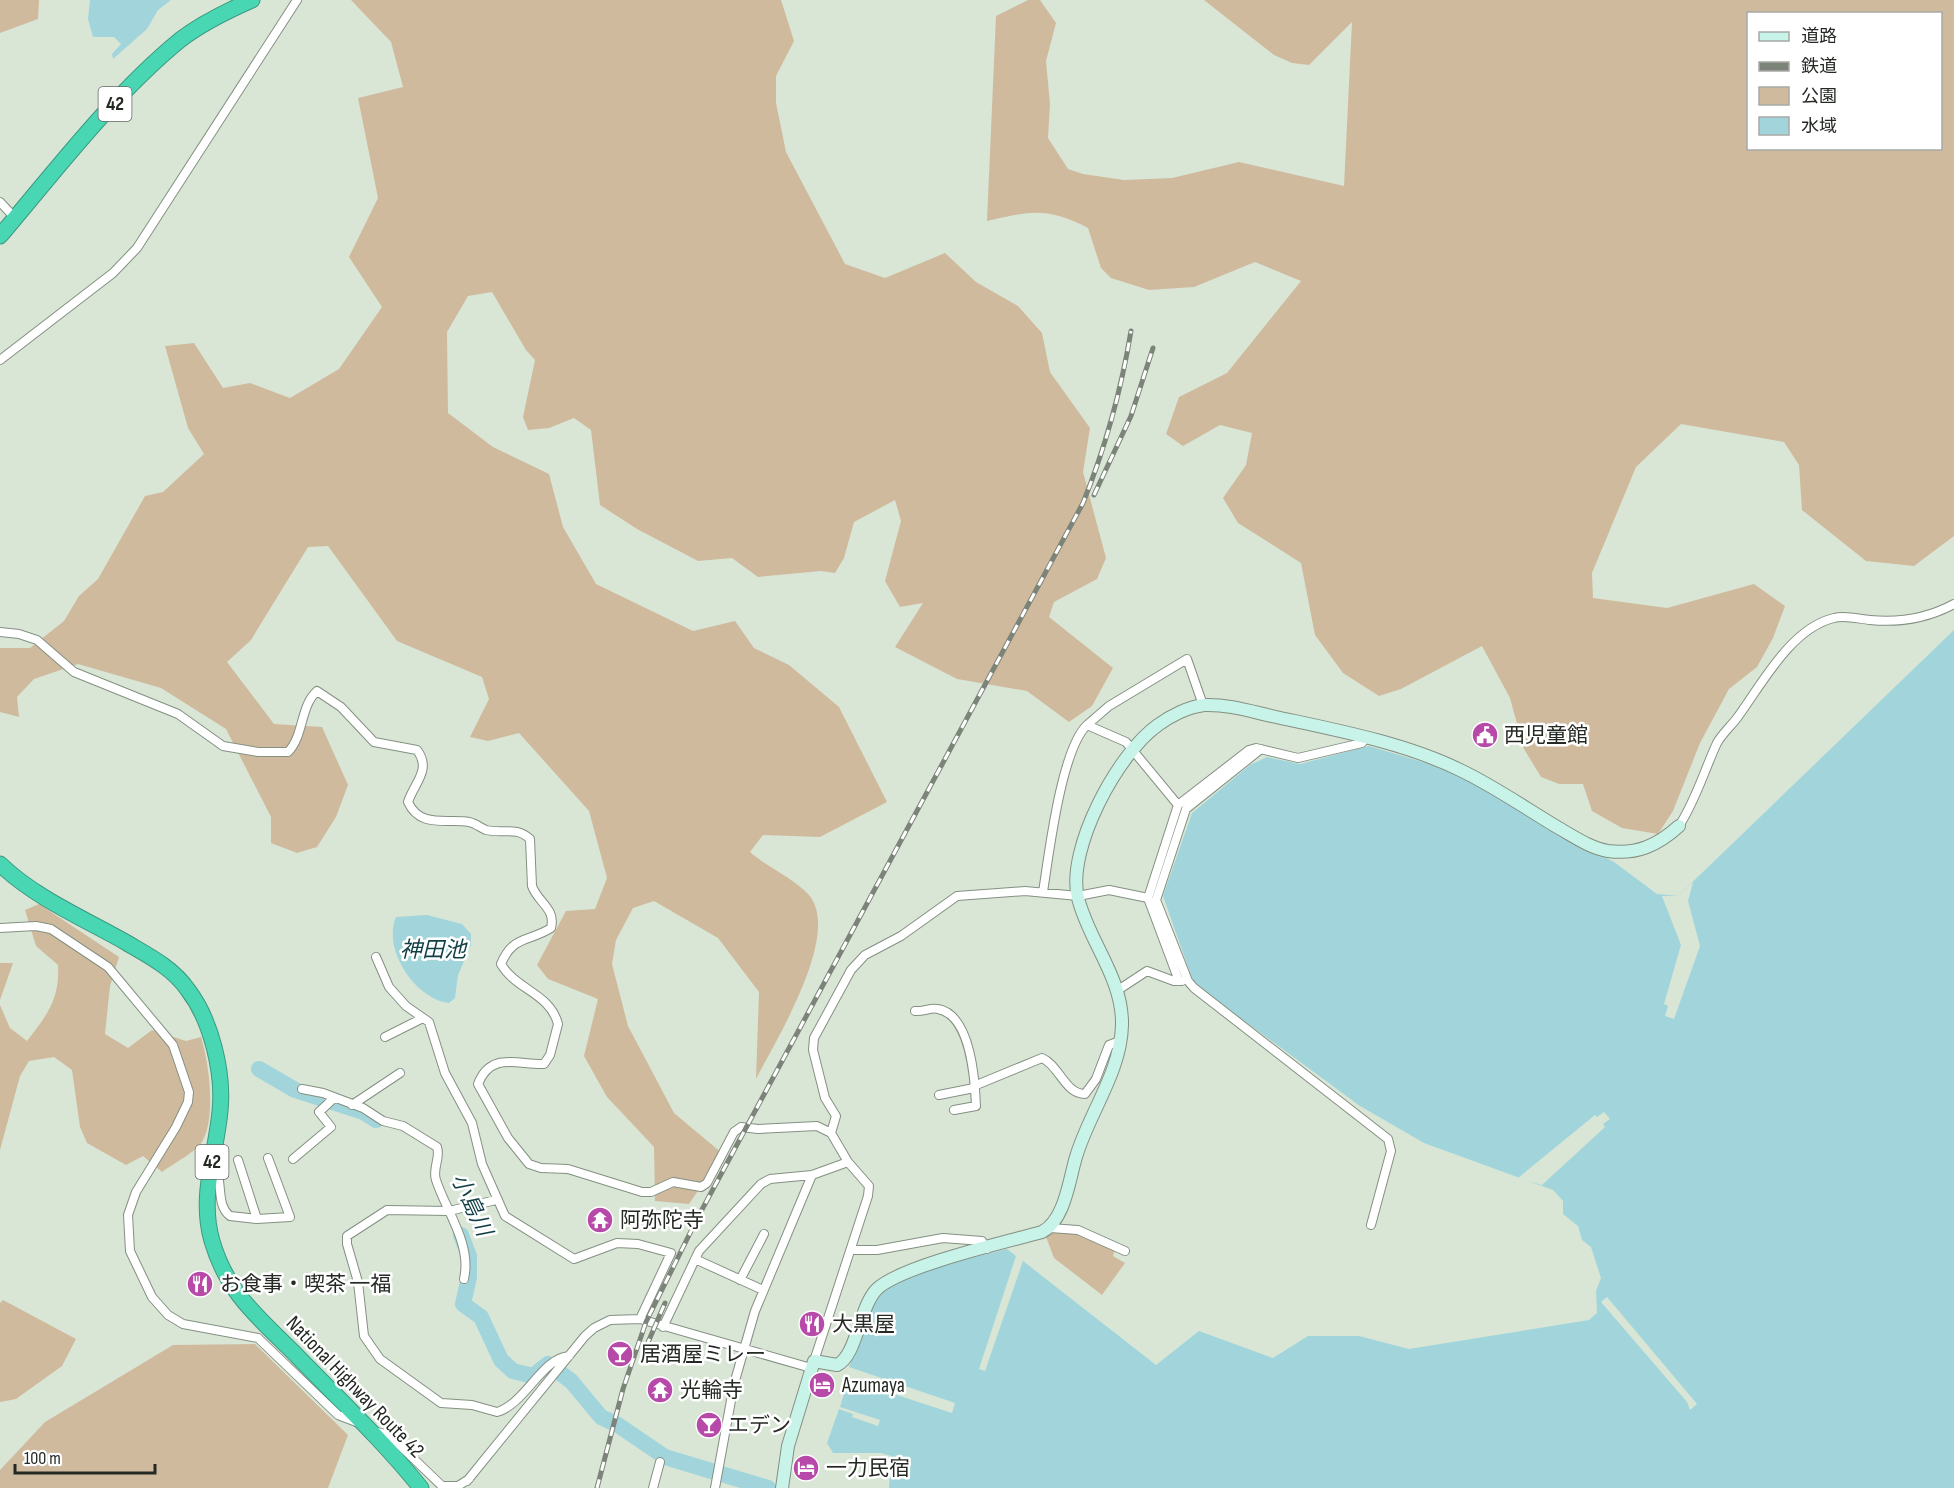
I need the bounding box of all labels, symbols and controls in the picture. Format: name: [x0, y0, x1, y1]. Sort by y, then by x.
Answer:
legend: [1747, 12, 1942, 150]
text: 道路: [1801, 26, 1837, 47]
text: 鉄道: [1801, 56, 1837, 77]
text: 公園: [1801, 86, 1837, 107]
road number: 42: [98, 87, 132, 121]
text: 水域: [1801, 116, 1837, 137]
public building icon: 西児童館: [1470, 720, 1500, 750]
place label: 西児童館: [1504, 723, 1588, 748]
water label: 神田池: [400, 937, 468, 964]
road number: 42: [196, 1145, 228, 1179]
water label: 小島川: [445, 1169, 498, 1242]
temple icon: 阿弥陀寺: [585, 1205, 615, 1235]
place label: 阿弥陀寺: [620, 1208, 704, 1233]
restaurant icon: お食事・喫茶 一福: [185, 1269, 215, 1299]
place label: お食事・喫茶 一福: [220, 1272, 391, 1297]
restaurant icon: 大黒屋: [797, 1309, 827, 1339]
street label: National Highway Route 42: [281, 1311, 429, 1463]
place label: 大黒屋: [832, 1312, 895, 1337]
bar icon: 居酒屋ミレー: [605, 1339, 635, 1369]
place label: 居酒屋ミレー: [640, 1342, 766, 1367]
hotel icon: Azumaya: [807, 1370, 837, 1400]
place label: Azumaya: [841, 1373, 905, 1398]
temple icon: 光輪寺: [645, 1375, 675, 1405]
place label: 光輪寺: [680, 1378, 743, 1403]
bar icon: エデン: [694, 1410, 724, 1440]
place label: エデン: [728, 1413, 791, 1438]
scale bar: [15, 1437, 154, 1475]
text: 100 m: [24, 1448, 61, 1469]
hotel icon: 一力民宿: [791, 1453, 821, 1483]
place label: 一力民宿: [826, 1456, 910, 1481]

